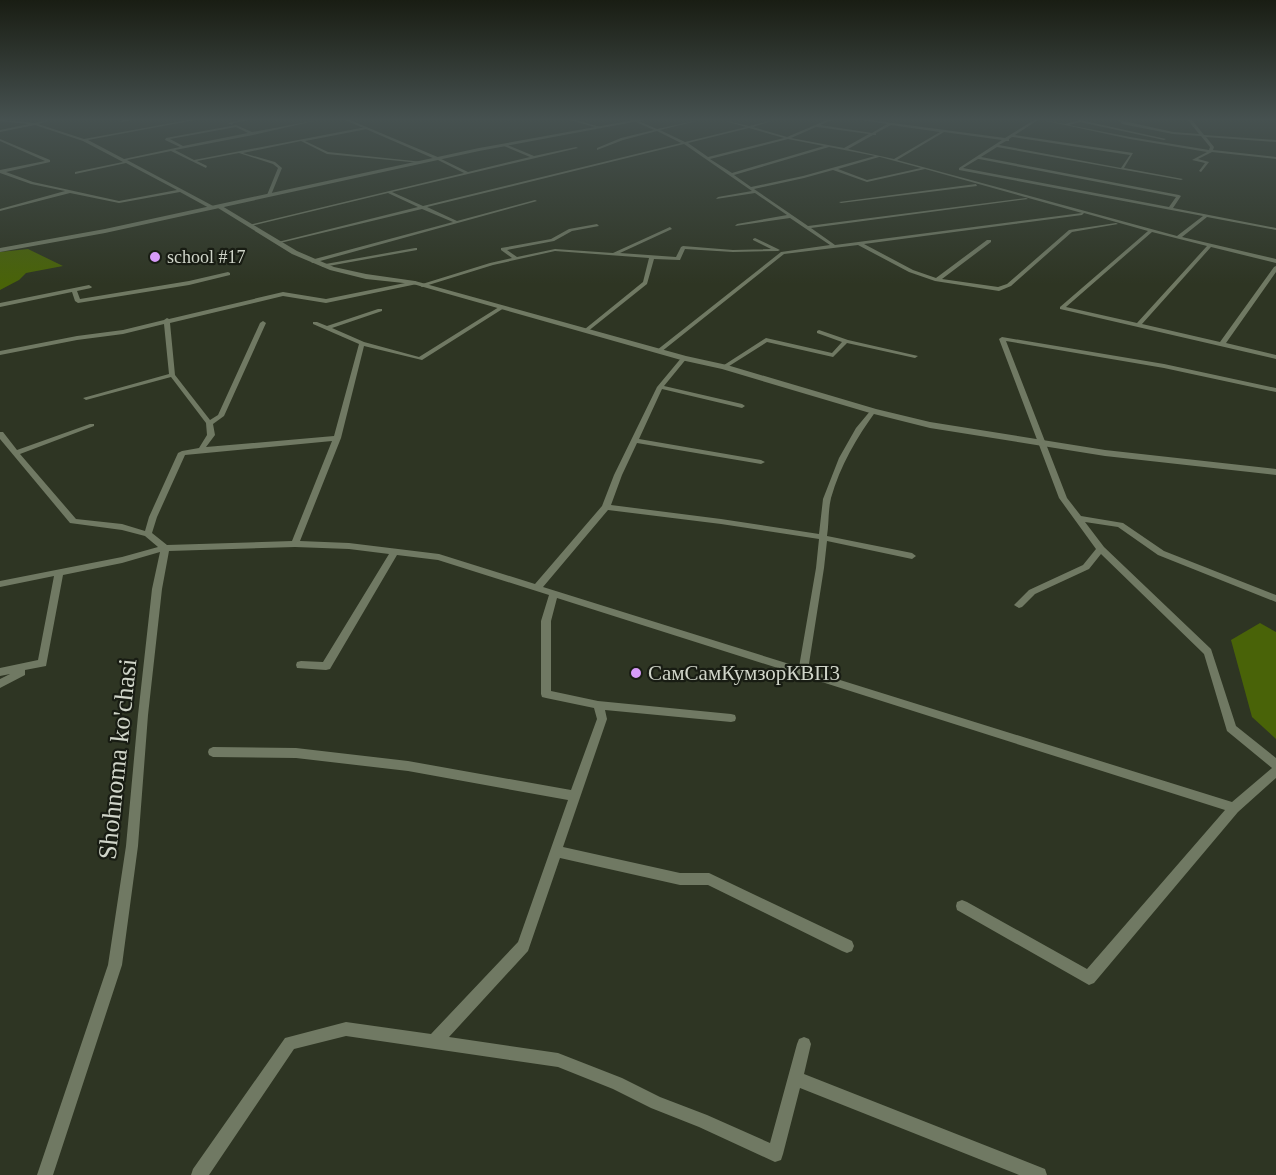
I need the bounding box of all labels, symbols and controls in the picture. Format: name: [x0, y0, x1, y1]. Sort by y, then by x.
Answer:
place label: school #17: [167, 247, 246, 267]
marker: school #17: [148, 250, 162, 264]
street label: Shohnoma ko'chasi: [93, 657, 142, 861]
place label: СамСамКумзорКВП3: [648, 661, 840, 685]
marker: СамСамКумзорКВП3: [629, 666, 643, 680]

